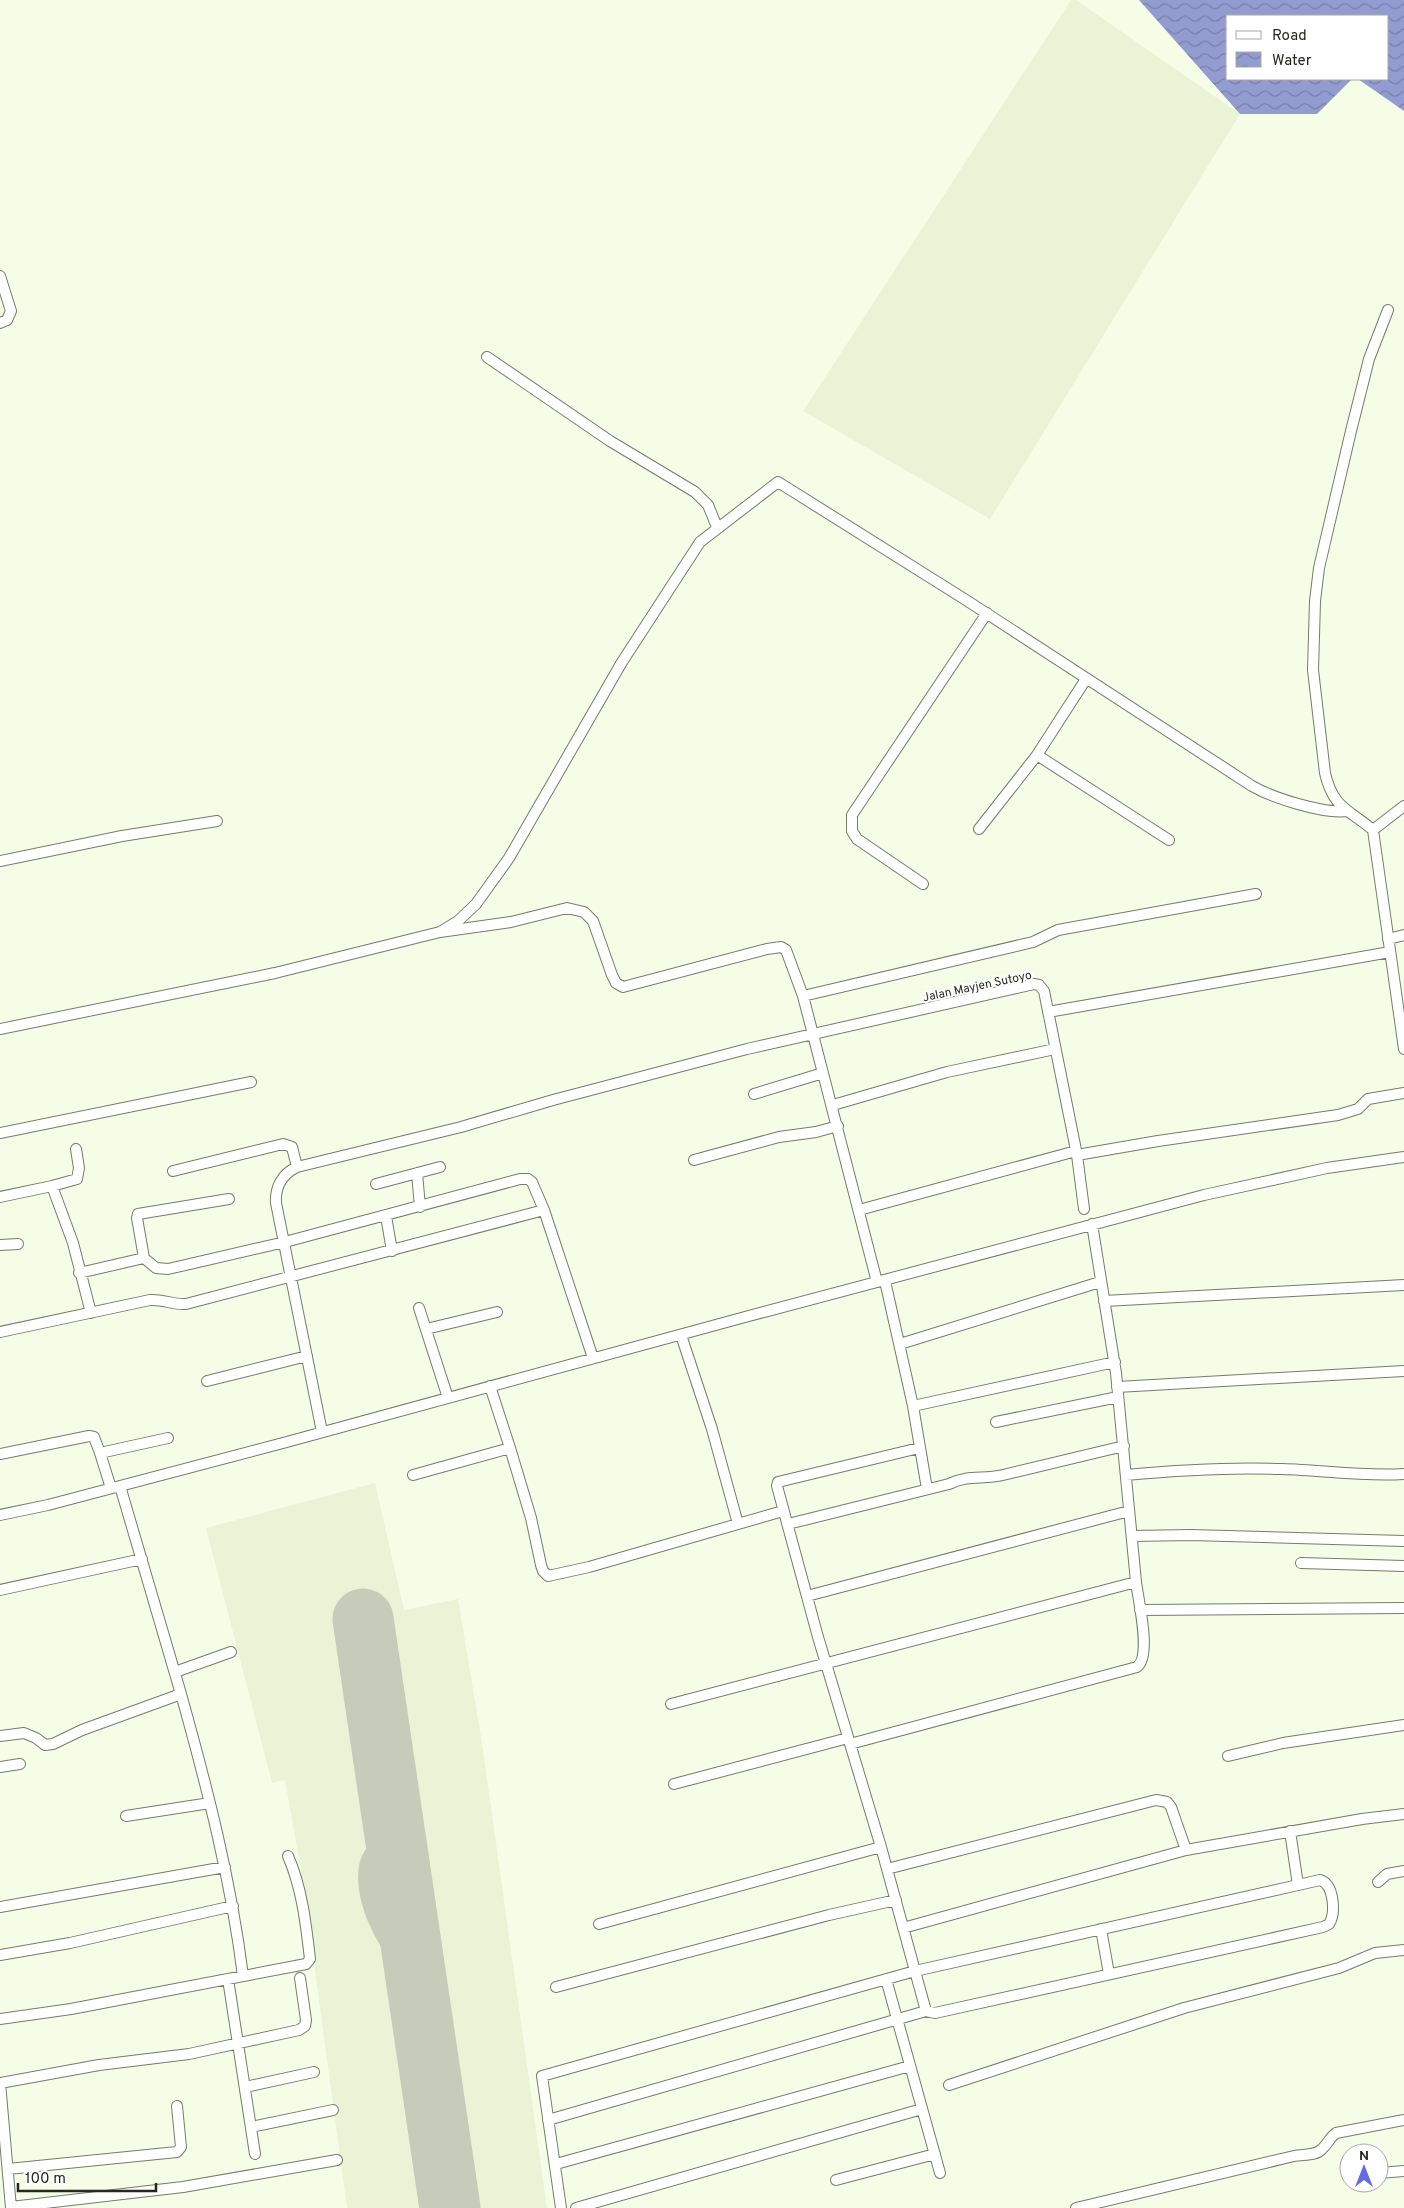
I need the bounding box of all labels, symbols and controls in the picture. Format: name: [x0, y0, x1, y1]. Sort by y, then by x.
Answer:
legend: [1226, 15, 1389, 80]
text: Road: [1272, 27, 1307, 46]
text: Water: [1272, 52, 1312, 71]
street label: Jalan Mayjen Sutoyo: [921, 968, 1034, 1006]
north arrow: [1339, 2143, 1389, 2193]
text: N: [1359, 2148, 1369, 2165]
scale bar: [18, 2160, 155, 2192]
text: 100 m: [25, 2170, 66, 2189]

